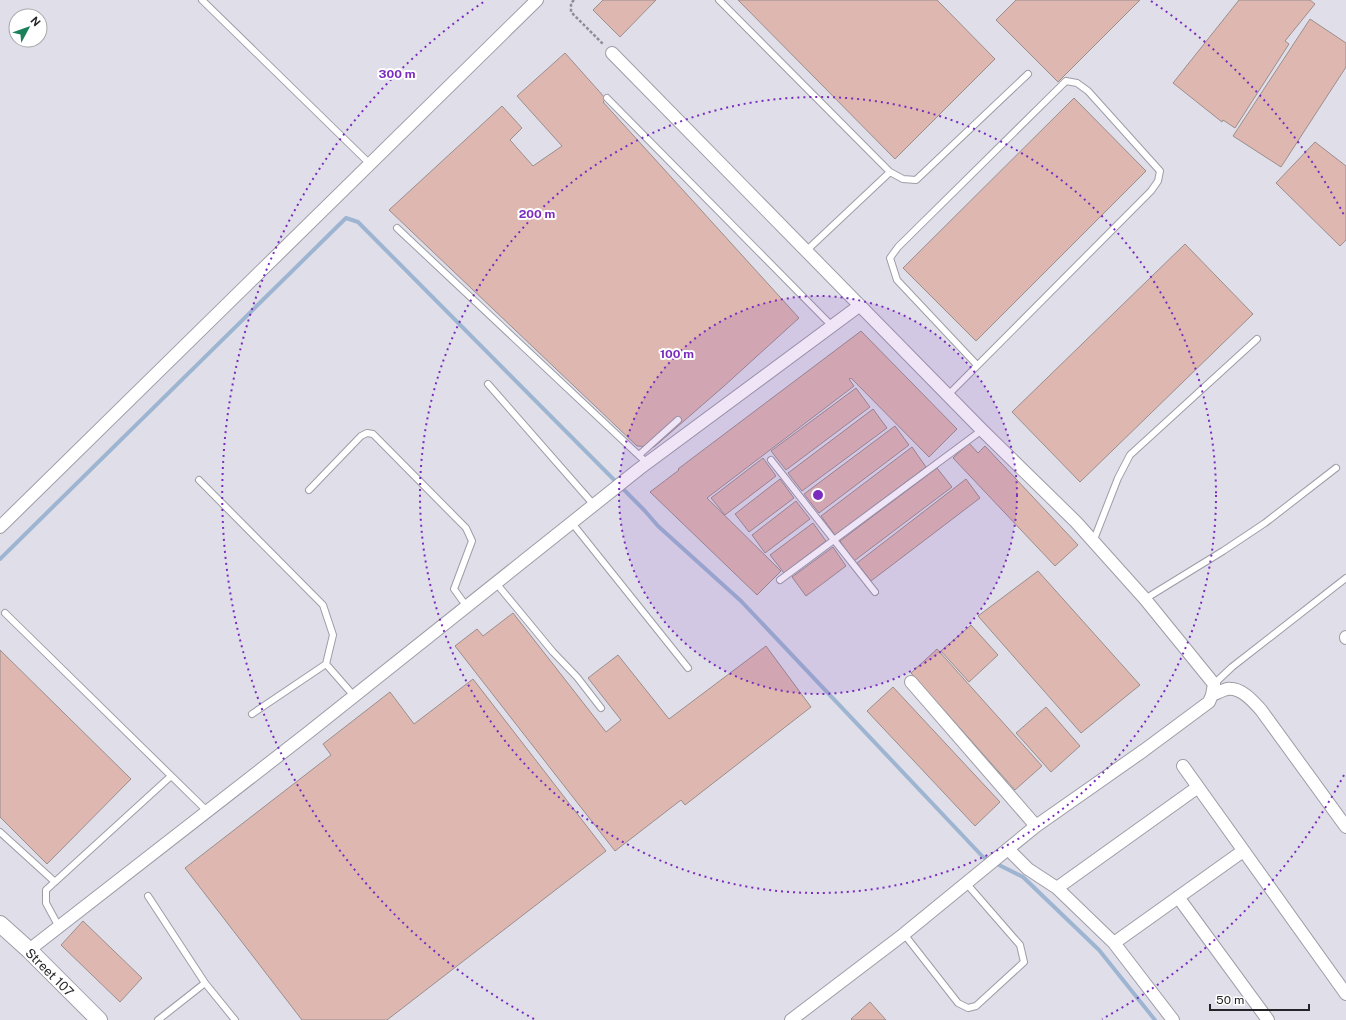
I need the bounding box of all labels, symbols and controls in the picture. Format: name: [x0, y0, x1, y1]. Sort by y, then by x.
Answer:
north arrow: [8, 8, 48, 48]
text: N: [28, 14, 43, 29]
text: 300 m: [379, 67, 416, 81]
text: 200 m: [519, 207, 555, 221]
text: 100 m: [660, 347, 694, 361]
centre of rings: [811, 488, 825, 502]
street label: Street 107: [22, 945, 77, 1000]
scale bar: [1210, 986, 1309, 1012]
text: 50 m: [1216, 993, 1244, 1007]

